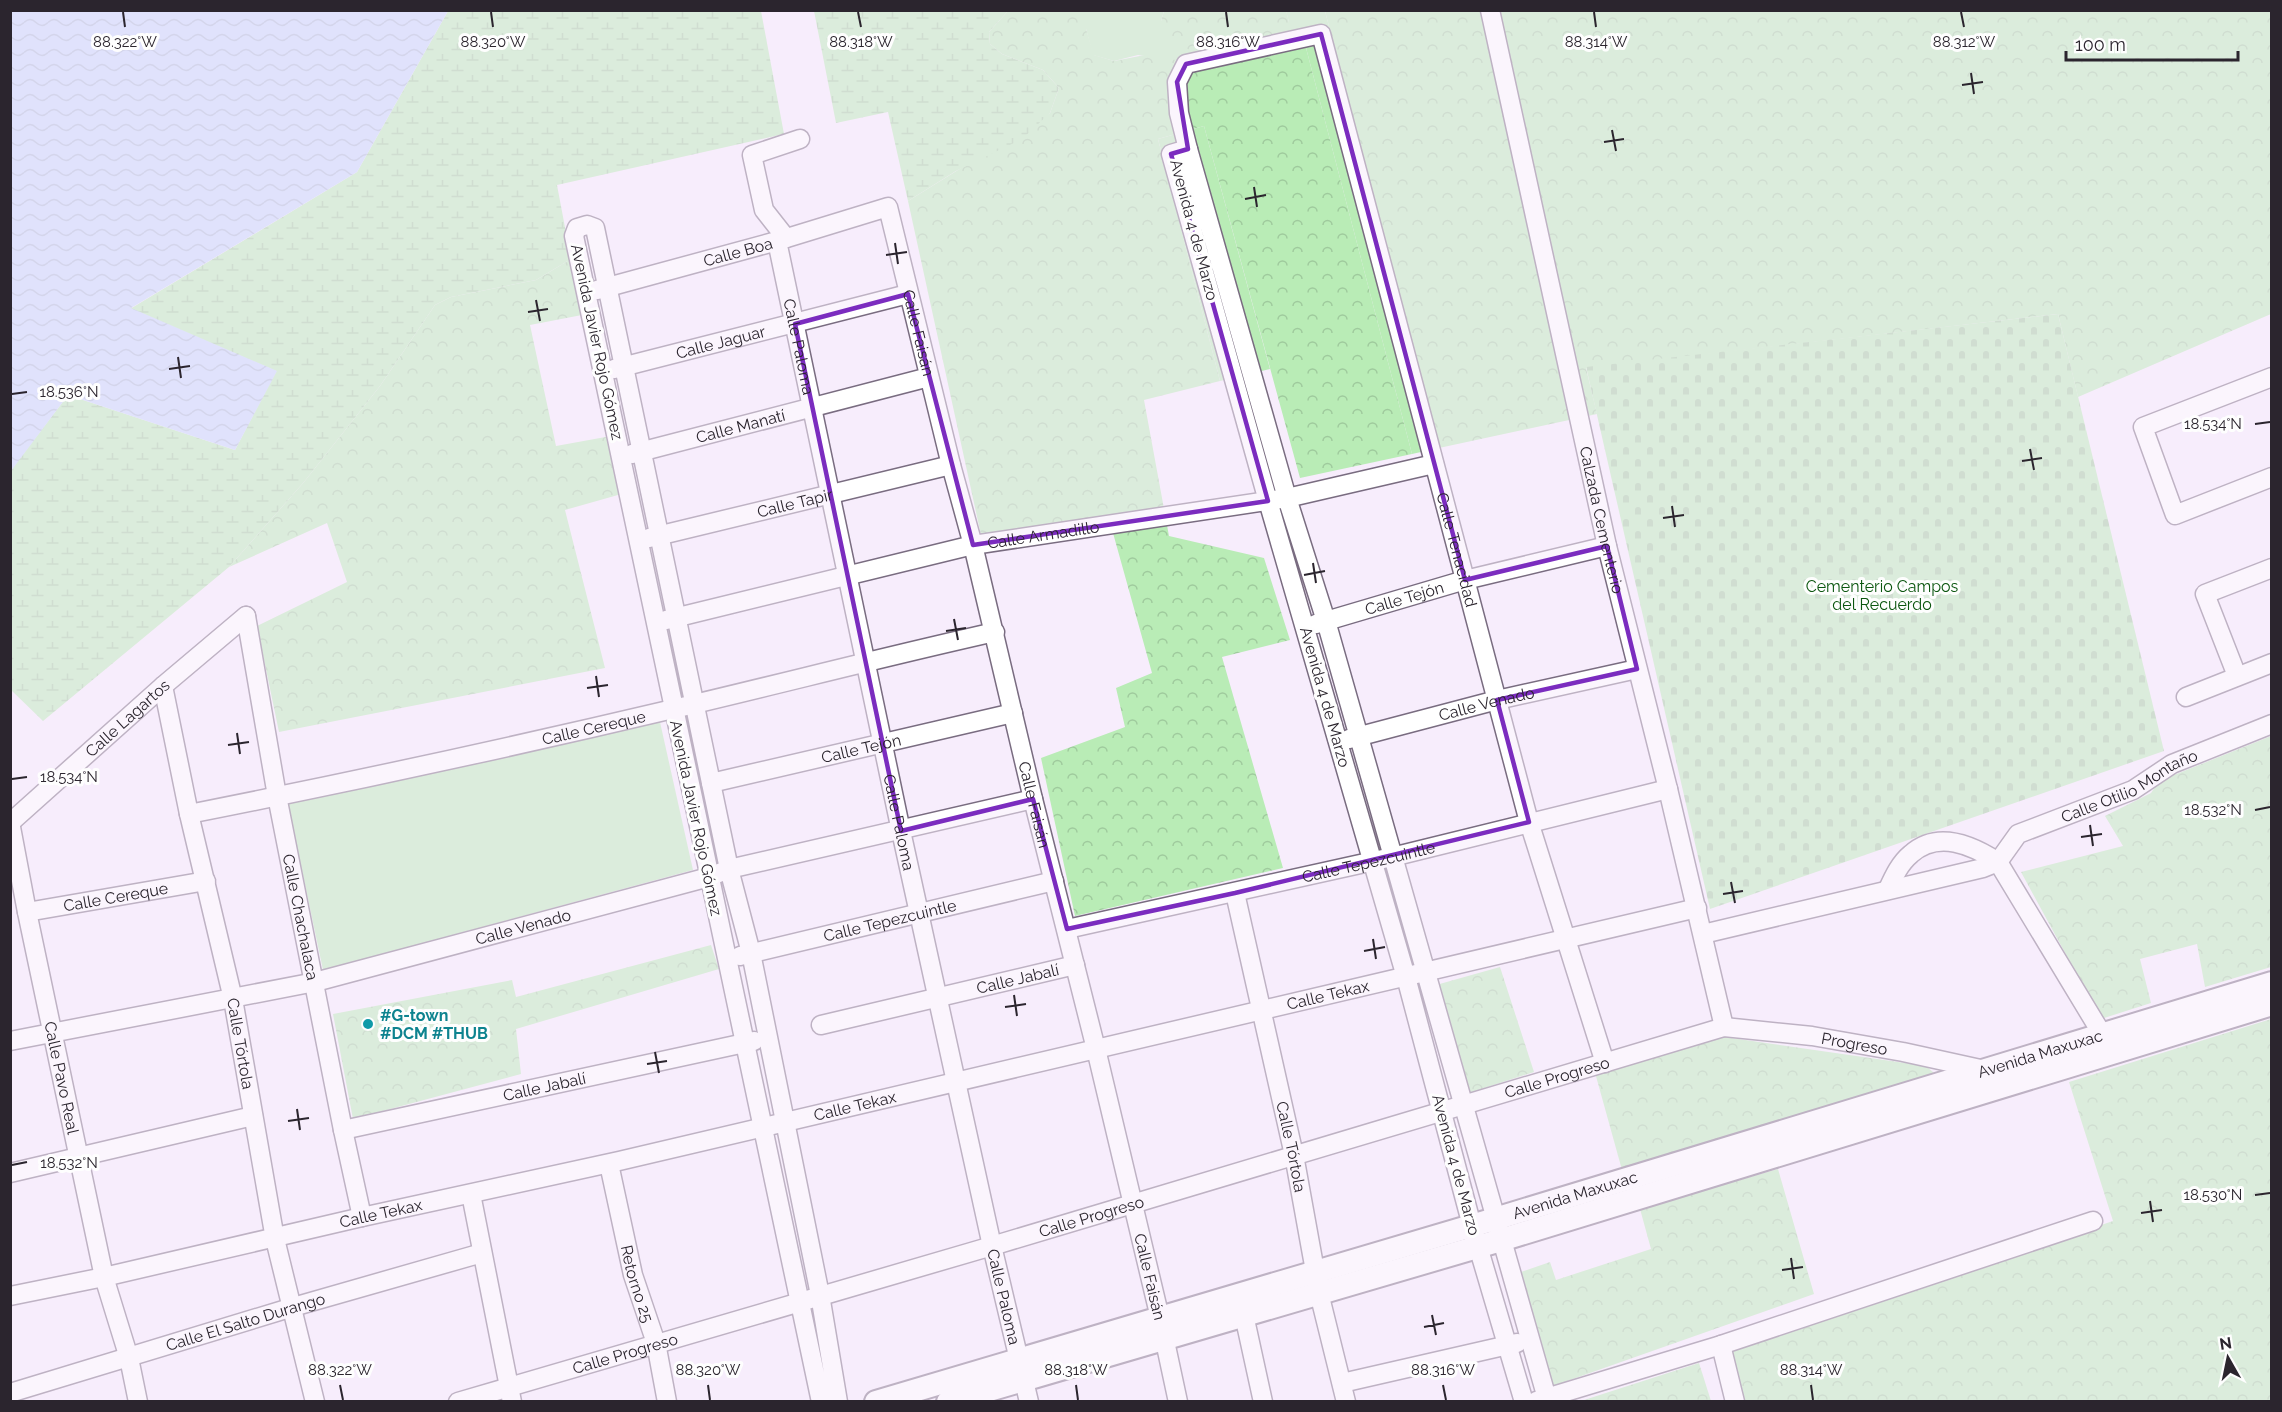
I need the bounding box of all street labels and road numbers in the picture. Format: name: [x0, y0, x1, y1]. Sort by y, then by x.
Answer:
street label: Avenida 4 de Marzo: [1166, 157, 1222, 303]
street label: Calle Boa: [701, 233, 775, 270]
street label: Avenida Javier Rojo Gómez: [567, 242, 627, 442]
street label: Calle Faisán: [899, 287, 938, 378]
street label: Calle Paloma: [780, 297, 819, 397]
street label: Calle Jaguar: [674, 321, 768, 362]
street label: Calle Manatí: [694, 405, 788, 447]
street label: Calzada Cementerio: [1576, 444, 1628, 595]
street label: Calle Tapir: [755, 484, 835, 521]
street label: Calle Tenacidad: [1433, 490, 1481, 609]
street label: Calle Armadillo: [986, 517, 1100, 552]
street label: Calle Tejón: [1363, 577, 1446, 619]
street label: Avenida 4 de Marzo: [1296, 625, 1354, 769]
street label: Calle Lagartos: [81, 675, 173, 761]
street label: Calle Venado: [1436, 683, 1536, 725]
street label: Calle Cereque: [540, 706, 648, 748]
street label: Avenida Javier Rojo Gómez: [666, 718, 726, 918]
street label: Calle Tejón: [819, 730, 903, 767]
street label: Calle Otilio Montaño: [2058, 745, 2200, 826]
street label: Calle Faisán: [1015, 759, 1054, 850]
street label: Calle Paloma: [880, 772, 919, 872]
street label: Calle Tepezcuintle: [1300, 837, 1437, 886]
street label: Calle Chachalaca: [279, 852, 323, 982]
street label: Calle Cereque: [62, 878, 169, 915]
street label: Calle Tepezcuintle: [821, 895, 958, 945]
street label: Calle Venado: [473, 905, 573, 948]
street label: Calle Jabalí: [974, 960, 1061, 997]
street label: Calle Tekax: [1285, 976, 1371, 1013]
street label: Calle Tórtola: [223, 996, 258, 1091]
street label: Calle Pavo Real: [41, 1020, 83, 1137]
street label: Avenida Maxuxac: [1975, 1026, 2105, 1081]
street label: Progreso: [1820, 1028, 1889, 1059]
street label: Calle Progreso: [1502, 1052, 1612, 1102]
street label: Calle Jabalí: [501, 1068, 588, 1105]
street label: Calle Tekax: [812, 1087, 898, 1125]
street label: Avenida 4 de Marzo: [1428, 1092, 1484, 1238]
street label: Calle Tórtola: [1273, 1099, 1310, 1194]
street label: Avenida Maxuxac: [1510, 1167, 1640, 1223]
street label: Calle Progreso: [1037, 1192, 1146, 1241]
street label: Calle Tekax: [338, 1195, 424, 1231]
street label: Calle Faisán: [1131, 1231, 1170, 1322]
street label: Retorno 25: [617, 1243, 658, 1325]
street label: Calle Paloma: [984, 1247, 1025, 1347]
street label: Calle El Salto Durango: [163, 1289, 327, 1355]
street label: Calle Progreso: [570, 1329, 680, 1378]

